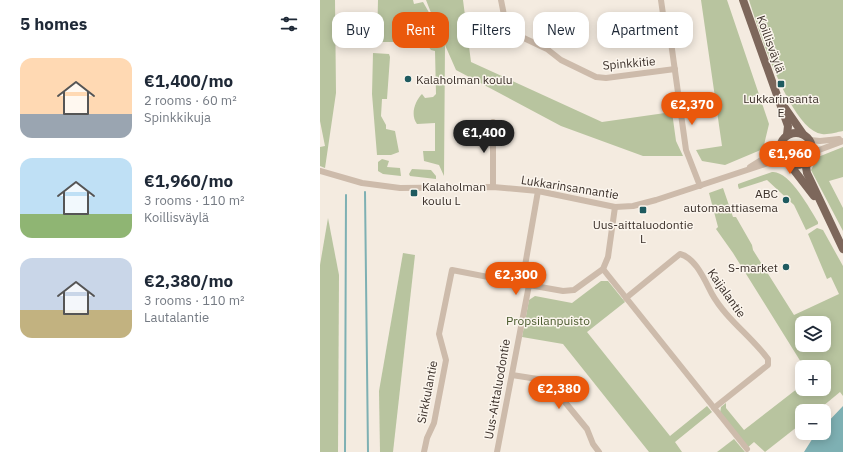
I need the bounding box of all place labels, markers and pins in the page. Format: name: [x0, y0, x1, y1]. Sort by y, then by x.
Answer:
place label: Kalaholman koulu: [416, 72, 513, 87]
marker: Kalaholman koulu: [403, 74, 413, 84]
marker: Lukkarinsanta E: [776, 79, 786, 89]
place label: Lukkarinsanta E: [743, 91, 819, 120]
pin: €2,370: [659, 92, 725, 126]
pin: €1,400: [451, 120, 517, 154]
pin: €1,960: [757, 141, 823, 175]
place label: Kalaholman koulu L: [422, 179, 486, 208]
place label: ABC automaattiasema: [684, 186, 779, 215]
marker: Kalaholman koulu L: [409, 188, 419, 198]
marker: ABC automaattiasema: [781, 195, 791, 205]
marker: Uus-aittaluodontie L: [638, 205, 648, 215]
place label: Uus-aittaluodontie L: [593, 217, 694, 246]
place label: S-market: [728, 260, 778, 275]
pin: €2,300: [483, 262, 549, 296]
marker: S-market: [781, 262, 791, 272]
pin: €2,380: [526, 376, 592, 410]

